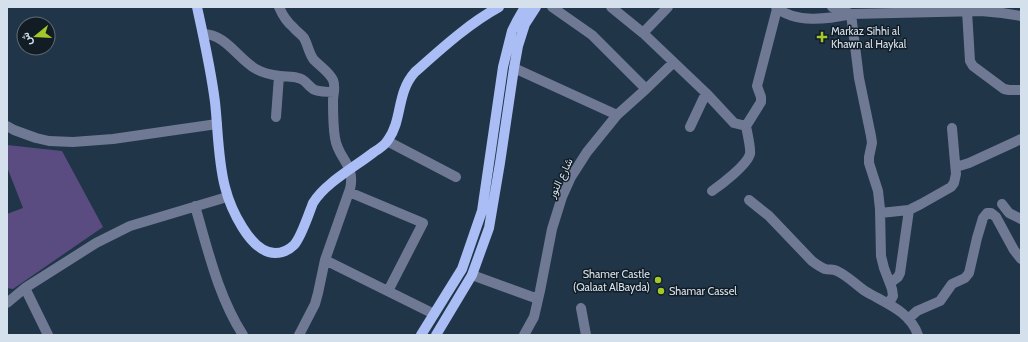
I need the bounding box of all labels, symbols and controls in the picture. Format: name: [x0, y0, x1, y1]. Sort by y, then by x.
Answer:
north arrow: [16, 16, 56, 56]
place label: Markaz Sihhi al Khawn al Haykal: [831, 24, 907, 51]
text: ش: [18, 31, 35, 48]
marker: Markaz Sihhi al Khawn al Haykal: [816, 31, 828, 43]
street label: شارع النور: [544, 155, 577, 202]
place label: Shamer Castle (Qalaat AlBayda): [573, 267, 650, 294]
marker: Shamer Castle (Qalaat AlBayda): [653, 275, 663, 285]
place label: Shamar Cassel: [669, 284, 737, 298]
marker: Shamar Cassel: [656, 286, 666, 296]

